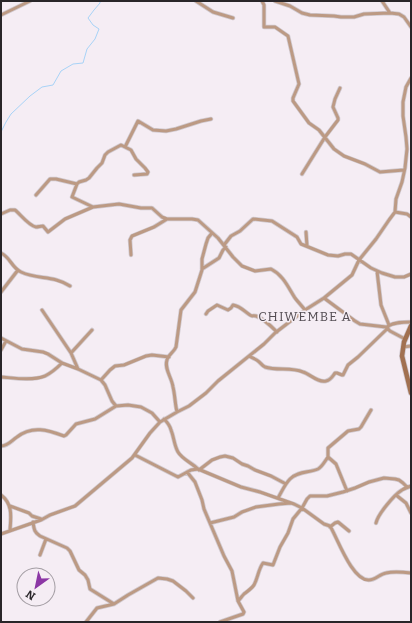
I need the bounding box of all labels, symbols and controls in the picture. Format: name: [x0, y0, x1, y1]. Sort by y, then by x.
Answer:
district label: CHIWEMBE A: [258, 309, 352, 324]
north arrow: [16, 567, 56, 607]
text: N: [23, 587, 38, 603]

